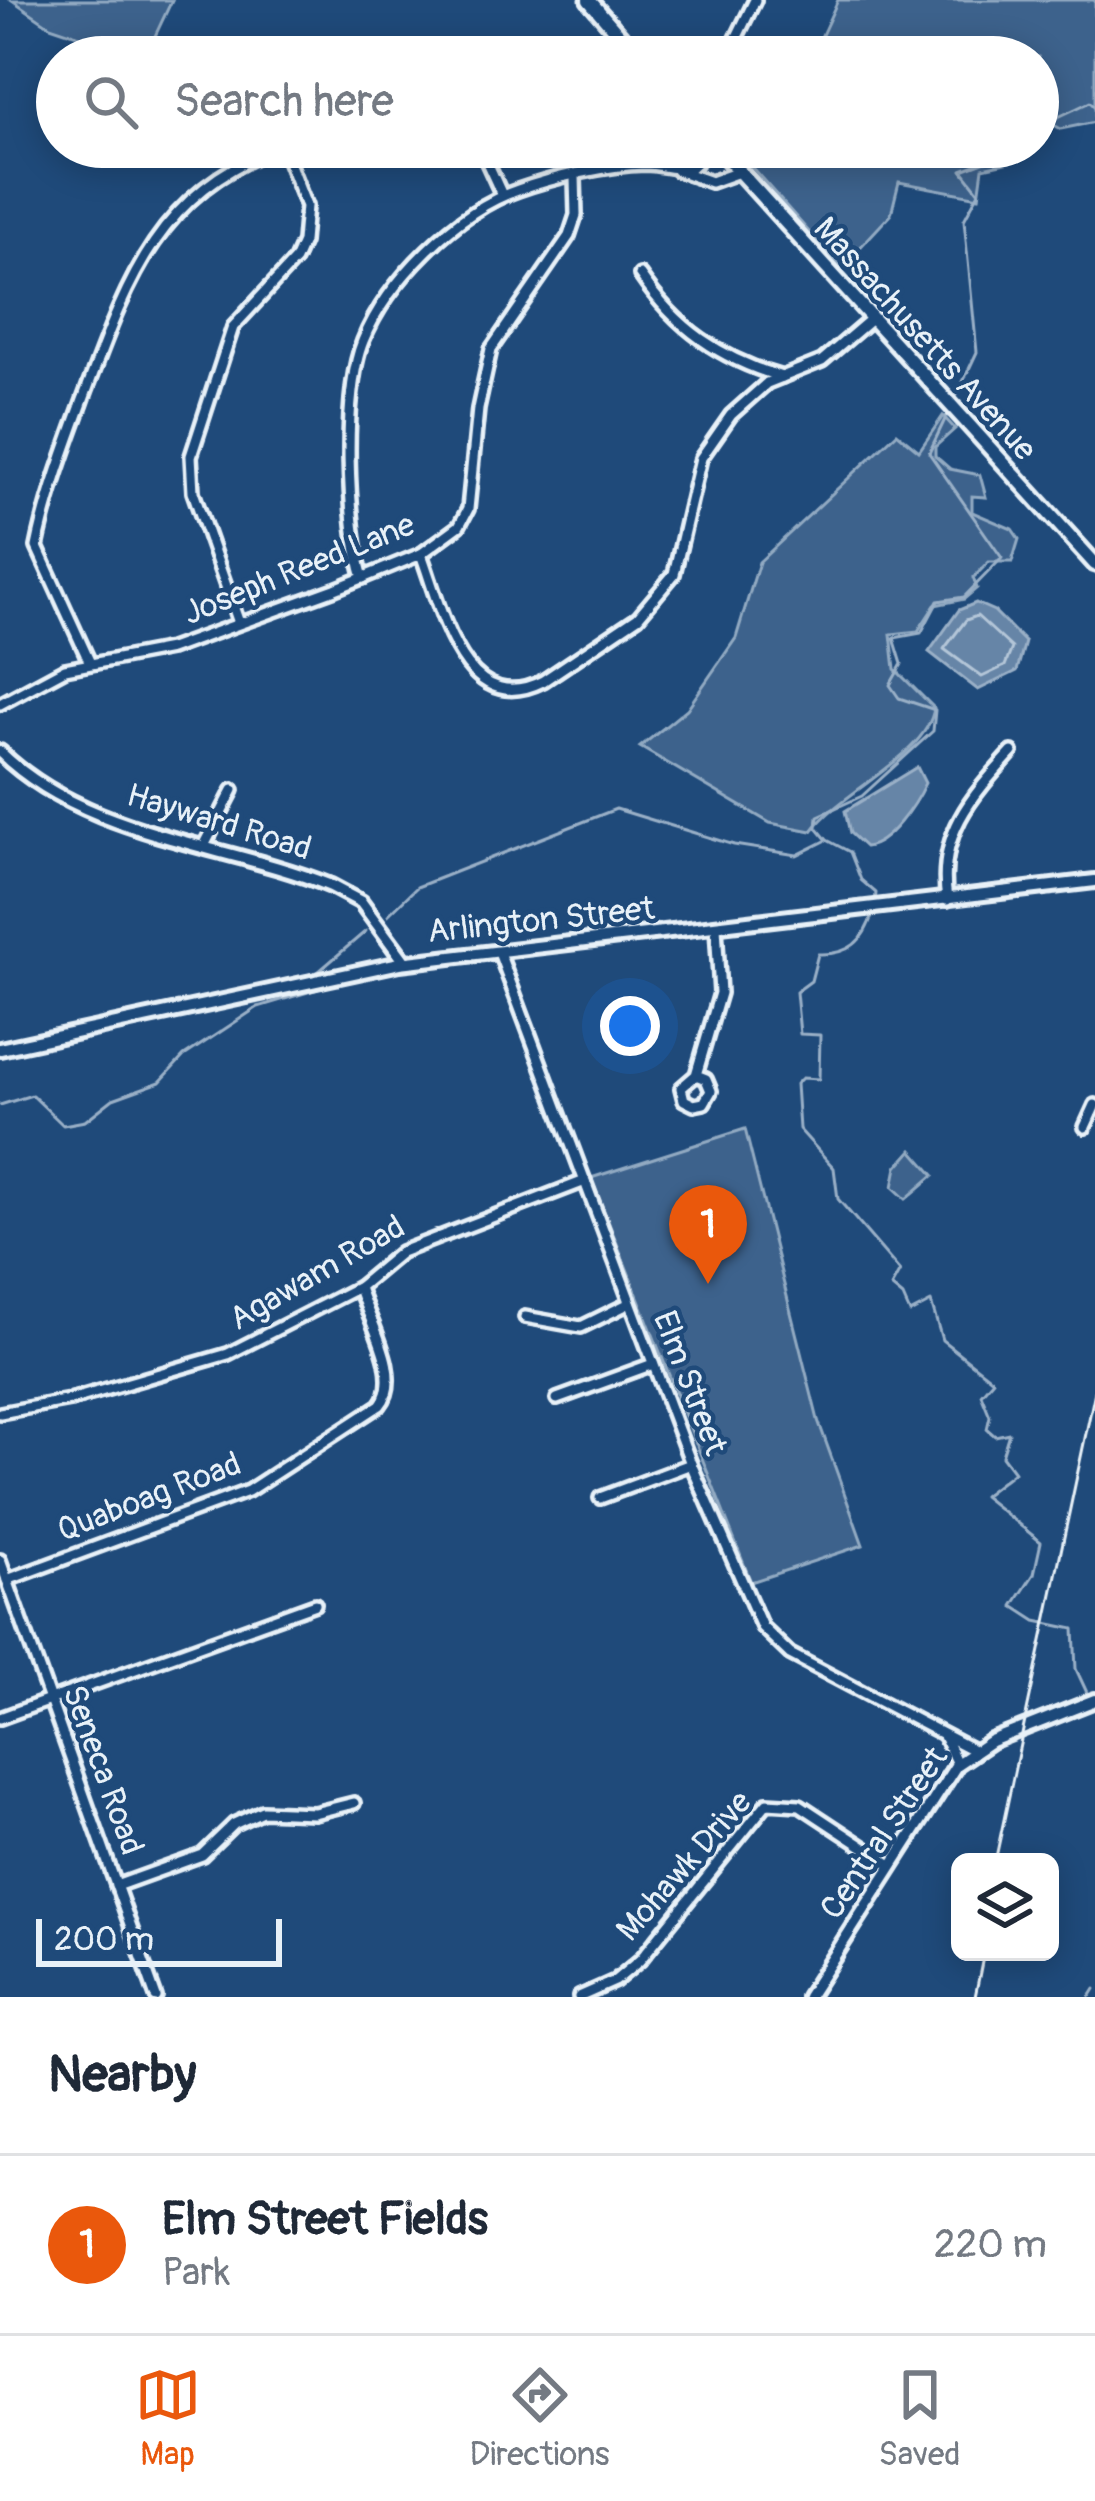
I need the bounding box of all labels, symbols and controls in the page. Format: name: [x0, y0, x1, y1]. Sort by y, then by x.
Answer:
search box: [36, 36, 1059, 168]
icon: search: [78, 69, 144, 135]
text: Search here: [174, 74, 394, 130]
street label: Massachusetts Avenue: [805, 209, 1045, 469]
street label: Joseph Reed Lane: [177, 504, 421, 634]
street label: Hayward Road: [122, 775, 316, 869]
street label: Arlington Street: [426, 888, 657, 952]
your location: [600, 996, 660, 1056]
pin: 1: [669, 1185, 747, 1284]
street label: Agawam Road: [222, 1206, 412, 1340]
street label: Elm Street: [644, 1305, 736, 1461]
street label: Quaboag Road: [51, 1443, 247, 1551]
street label: Seneca Road: [53, 1680, 153, 1860]
street label: Central Street: [811, 1738, 957, 1927]
street label: Mohawk Drive: [608, 1782, 760, 1950]
map controls: [951, 1853, 1059, 1961]
button: layers: [951, 1853, 1059, 1961]
scale bar: [36, 1913, 282, 1966]
text: 200 m: [54, 1919, 154, 1960]
text: Nearby: [48, 2043, 196, 2107]
text: Elm Street Fields: [162, 2192, 488, 2248]
text: 1: [79, 2220, 95, 2269]
text: 220 m: [934, 2220, 1047, 2269]
text: Park: [162, 2248, 230, 2297]
tab: Map: [135, 2362, 201, 2475]
tab: Directions: [470, 2362, 610, 2475]
tab: Saved: [879, 2362, 960, 2475]

